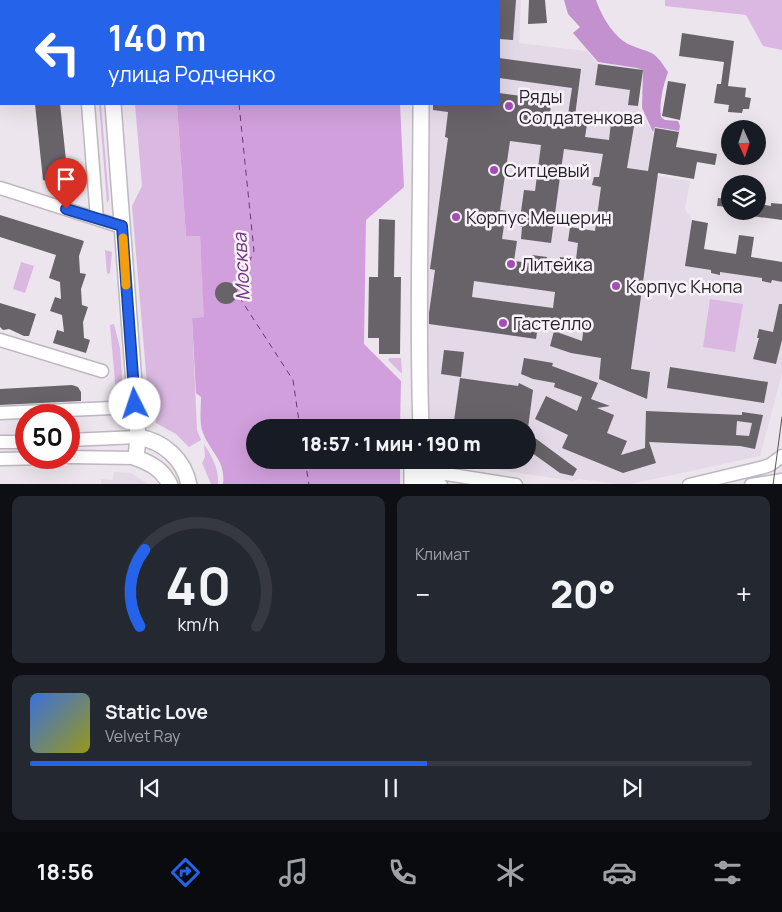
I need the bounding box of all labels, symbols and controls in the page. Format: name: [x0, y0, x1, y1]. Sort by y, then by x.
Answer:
text: 140 m: [108, 14, 206, 62]
icon: left: [25, 20, 90, 85]
text: улица Родченко: [108, 59, 276, 89]
place label: Ряды Солдатенкова: [519, 84, 643, 129]
marker: Ряды Солдатенкова: [503, 100, 515, 112]
north arrow: [721, 120, 766, 165]
map controls: [721, 120, 766, 220]
pin: [45, 158, 87, 209]
place label: Ситцевый: [504, 158, 590, 182]
marker: Ситцевый: [488, 164, 500, 176]
icon: arrive: [52, 165, 80, 193]
button: layers: [721, 175, 766, 220]
place label: Корпус Мещерин: [466, 205, 612, 229]
marker: Корпус Мещерин: [450, 211, 462, 223]
water label: Москва: [226, 231, 256, 302]
place label: Литейка: [521, 252, 593, 276]
marker: Литейка: [505, 258, 517, 270]
place label: Корпус Кнопа: [626, 274, 742, 298]
marker: Корпус Кнопа: [610, 280, 622, 292]
place label: Гастелло: [513, 311, 592, 335]
marker: Гастелло: [497, 317, 509, 329]
position arrow: [108, 377, 160, 429]
speed limit sign: 50: [15, 404, 80, 469]
text: 18:57 · 1 мин · 190 m: [301, 431, 481, 457]
text: Климат: [415, 543, 470, 565]
text: 40: [166, 550, 231, 621]
text: 20°: [550, 567, 616, 619]
text: −: [415, 575, 430, 613]
text: +: [736, 575, 752, 613]
text: km/h: [178, 612, 219, 636]
text: Static Love: [105, 699, 208, 725]
text: Velvet Ray: [105, 725, 181, 747]
icon: previous: [136, 774, 164, 802]
icon: pause: [377, 774, 405, 802]
icon: next: [618, 774, 646, 802]
icon: directions: [168, 855, 203, 890]
icon: music: [276, 855, 311, 890]
icon: phone: [385, 855, 420, 890]
icon: climate: [493, 855, 528, 890]
icon: car: [602, 855, 637, 890]
icon: filters: [710, 855, 745, 890]
text: 18:56: [37, 857, 94, 887]

